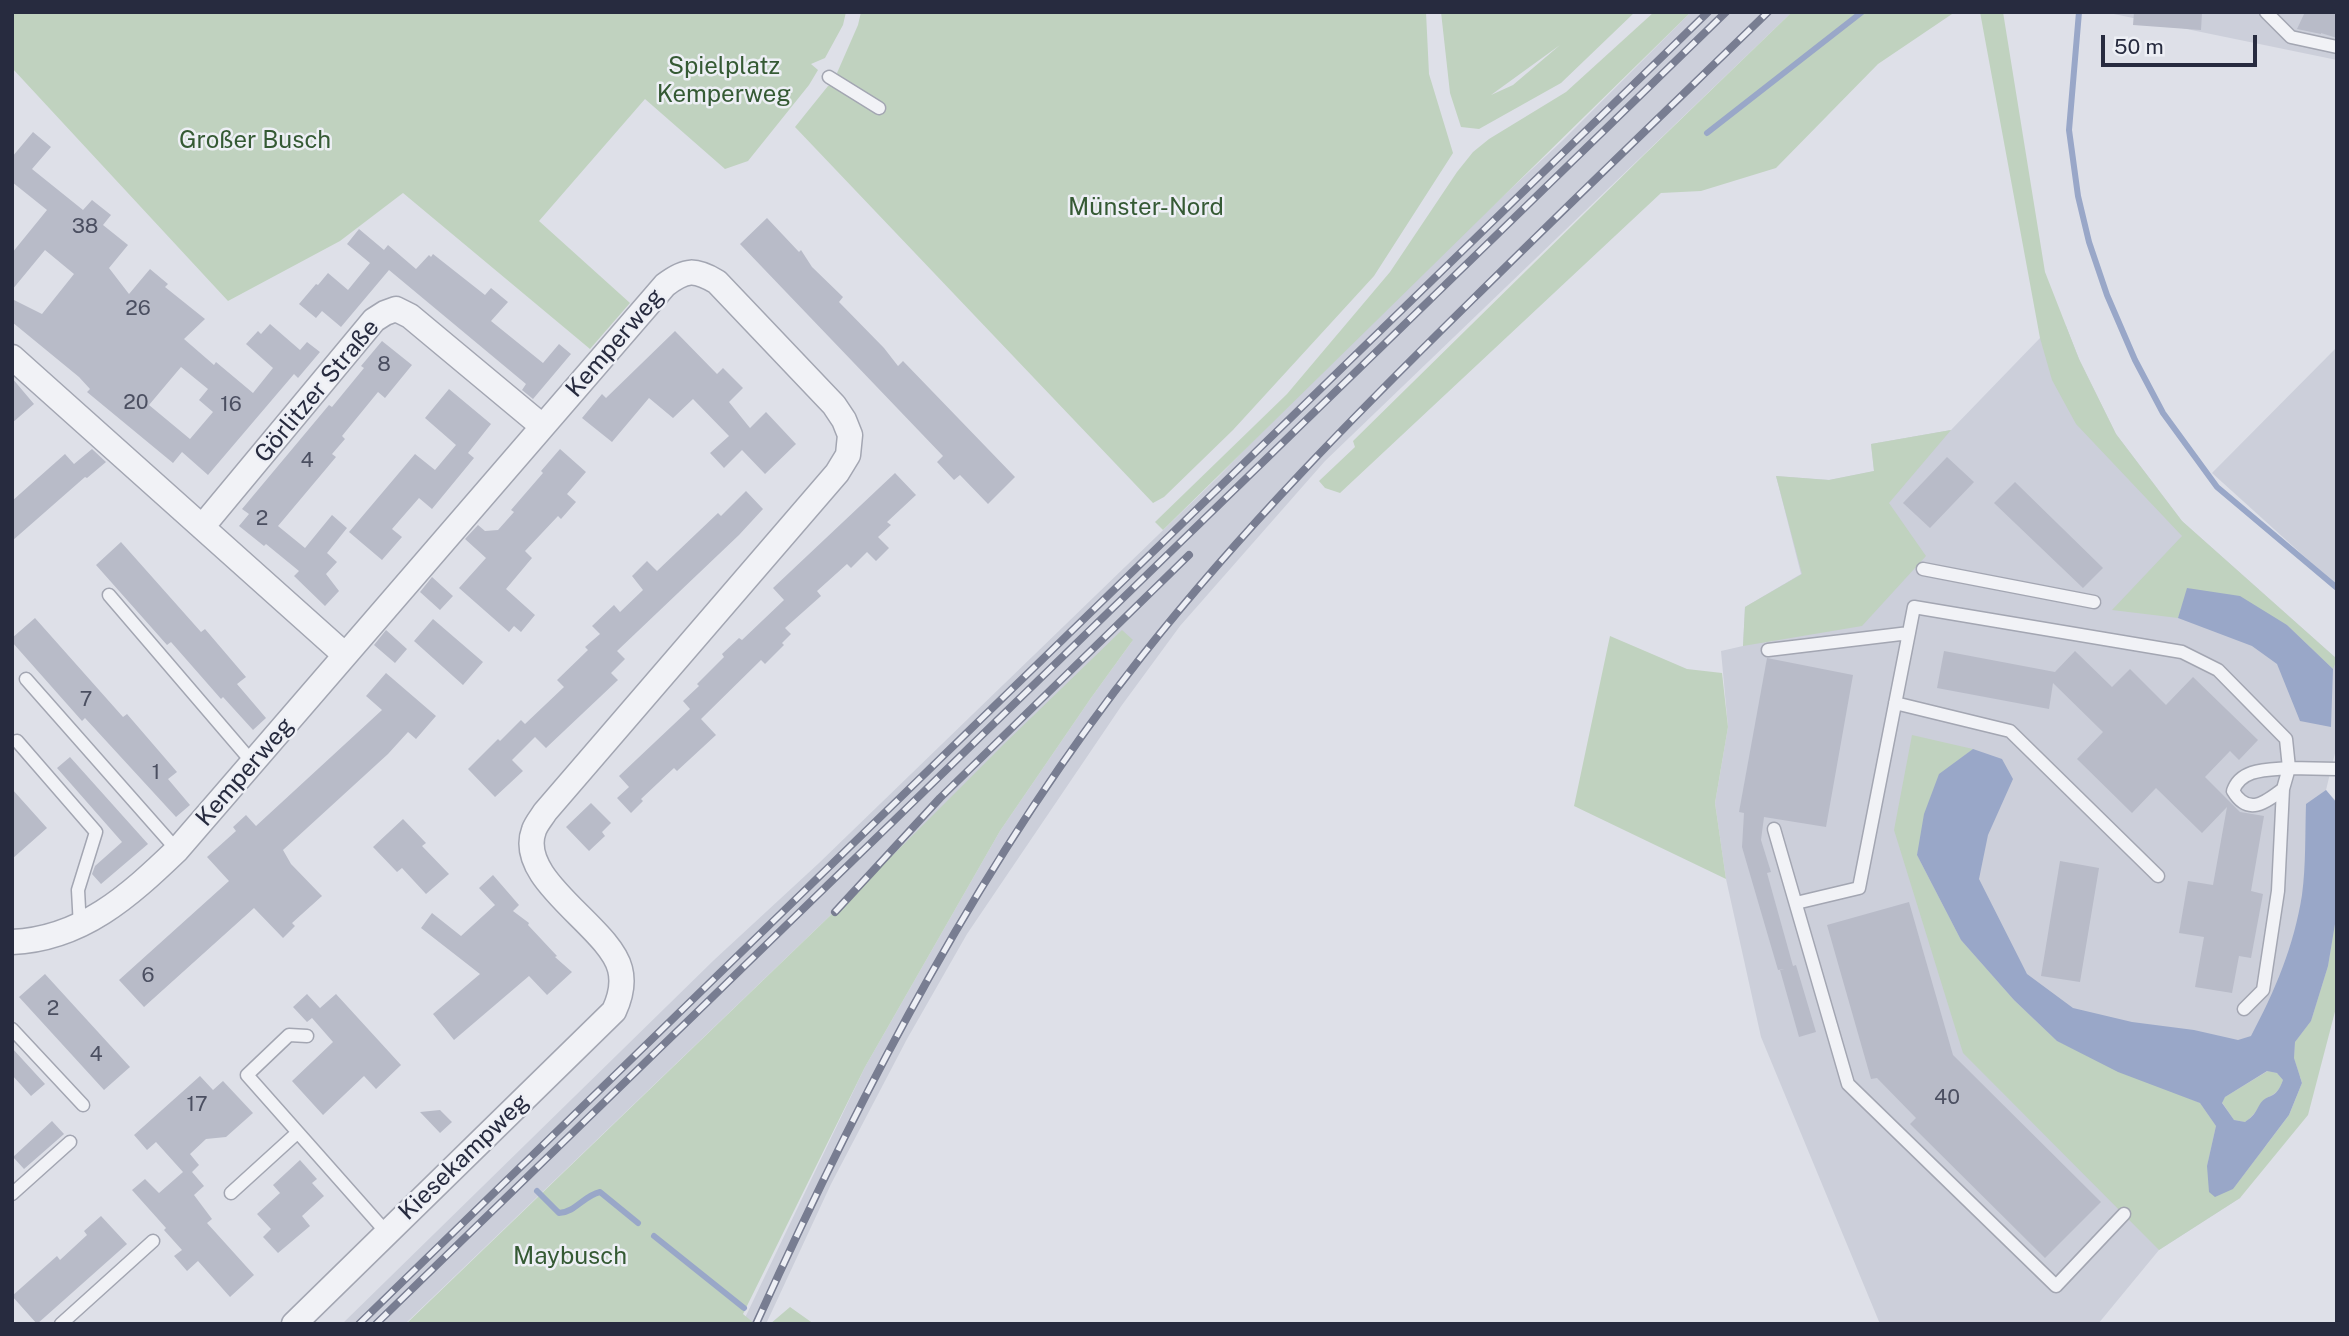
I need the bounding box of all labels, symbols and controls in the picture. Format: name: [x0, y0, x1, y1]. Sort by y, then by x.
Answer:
scale bar: [2104, 21, 2260, 65]
text: 50 m: [2114, 34, 2164, 59]
park label: Spielplatz Kemperweg: [657, 53, 791, 109]
park label: Großer Busch: [179, 127, 331, 155]
park label: Münster-Nord: [1068, 194, 1224, 222]
house number: 38: [72, 214, 98, 240]
street label: Kemperweg: [560, 283, 670, 403]
house number: 26: [125, 296, 151, 322]
street label: Görlitzer Straße: [249, 314, 385, 468]
house number: 8: [377, 352, 391, 378]
house number: 20: [123, 390, 149, 416]
house number: 16: [220, 392, 242, 418]
house number: 4: [300, 448, 314, 474]
house number: 2: [256, 506, 268, 532]
house number: 7: [80, 687, 92, 713]
street label: Kemperweg: [190, 712, 300, 832]
house number: 1: [152, 760, 160, 786]
house number: 6: [141, 963, 155, 989]
house number: 2: [47, 996, 59, 1022]
house number: 4: [89, 1042, 103, 1068]
house number: 40: [1934, 1085, 1960, 1111]
street label: Kiesekampweg: [393, 1088, 535, 1226]
house number: 17: [186, 1092, 208, 1118]
park label: Maybusch: [513, 1243, 627, 1271]

